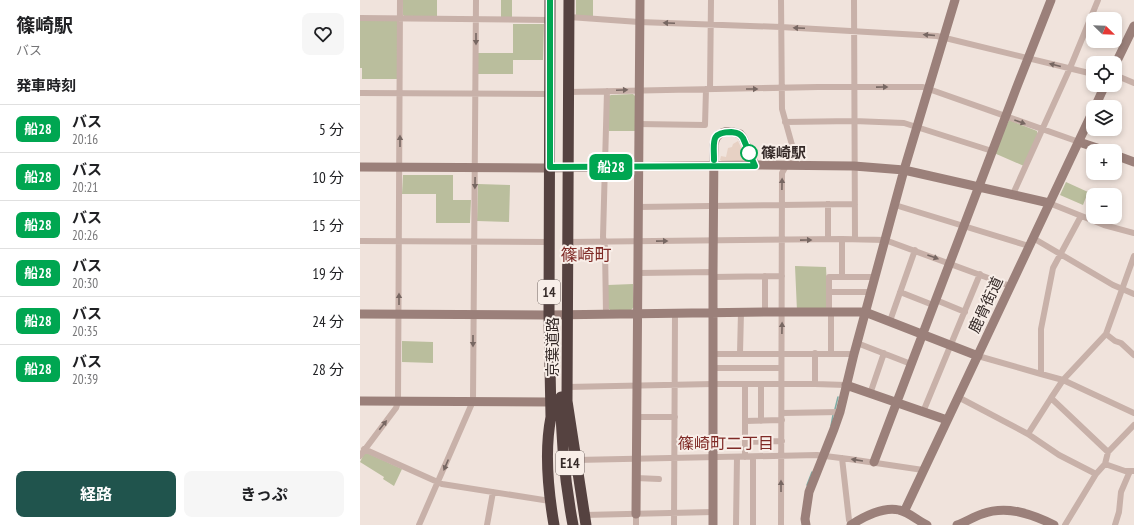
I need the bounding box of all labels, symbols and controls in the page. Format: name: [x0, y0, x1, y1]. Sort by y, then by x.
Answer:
north arrow: [1086, 12, 1122, 48]
map controls: [1086, 12, 1122, 224]
text: 篠崎駅: [16, 13, 73, 37]
button: heart: [302, 13, 344, 55]
one-way arrow: [662, 20, 675, 26]
one-way arrow: [792, 25, 805, 31]
one-way arrow: [923, 32, 935, 39]
one-way arrow: [473, 33, 479, 46]
text: バス: [16, 42, 42, 59]
button: locate: [1086, 56, 1122, 92]
one-way arrow: [1049, 61, 1061, 67]
text: 発車時刻: [16, 76, 76, 95]
one-way arrow: [876, 84, 889, 90]
one-way arrow: [746, 86, 759, 92]
one-way arrow: [616, 87, 629, 93]
button: layers: [1086, 100, 1122, 136]
text: バス: [72, 112, 102, 131]
one-way arrow: [1014, 119, 1026, 125]
text: 船28: [24, 120, 52, 138]
text: 5 分: [319, 120, 344, 139]
text: 20:16: [72, 131, 98, 148]
one-way arrow: [397, 134, 403, 147]
place label: 篠崎駅: [761, 143, 806, 162]
marker: 篠崎駅: [740, 144, 758, 162]
button: +: [1086, 144, 1122, 180]
line badge: 船28: [588, 154, 634, 180]
text: 船28: [597, 158, 625, 176]
text: バス: [72, 160, 102, 179]
text: 船28: [24, 168, 52, 186]
text: 10 分: [312, 168, 344, 187]
one-way arrow: [472, 177, 478, 190]
one-way arrow: [778, 178, 785, 190]
text: 20:21: [72, 179, 98, 196]
button: −: [1086, 188, 1122, 224]
text: バス: [72, 208, 102, 227]
text: 船28: [24, 216, 52, 234]
text: 15 分: [312, 216, 344, 235]
text: 20:26: [72, 227, 98, 244]
one-way arrow: [800, 236, 812, 243]
one-way arrow: [656, 238, 669, 244]
district label: 篠崎町: [561, 244, 612, 266]
one-way arrow: [928, 255, 940, 261]
text: バス: [72, 256, 102, 275]
text: 船28: [24, 264, 52, 282]
text: 19 分: [312, 264, 344, 283]
street label: 鹿骨街道: [964, 274, 1007, 336]
text: 20:30: [72, 275, 98, 292]
road number: 14: [538, 280, 560, 304]
one-way arrow: [396, 292, 402, 305]
text: バス: [72, 304, 102, 323]
text: 船28: [24, 312, 52, 330]
text: 24 分: [312, 312, 344, 331]
street label: 京葉道路: [543, 317, 562, 377]
one-way arrow: [779, 321, 785, 334]
text: 20:35: [72, 323, 98, 340]
one-way arrow: [470, 335, 476, 348]
text: バス: [72, 352, 102, 371]
text: 船28: [24, 360, 52, 378]
text: 28 分: [312, 360, 344, 379]
text: 20:39: [72, 371, 98, 388]
one-way arrow: [379, 419, 388, 430]
district label: 篠崎町二丁目: [678, 433, 774, 453]
road number: E14: [556, 451, 584, 475]
one-way arrow: [851, 457, 863, 463]
one-way arrow: [443, 460, 449, 471]
button: 経路: [16, 471, 176, 517]
button: きっぷ: [184, 471, 344, 517]
one-way arrow: [778, 479, 784, 492]

